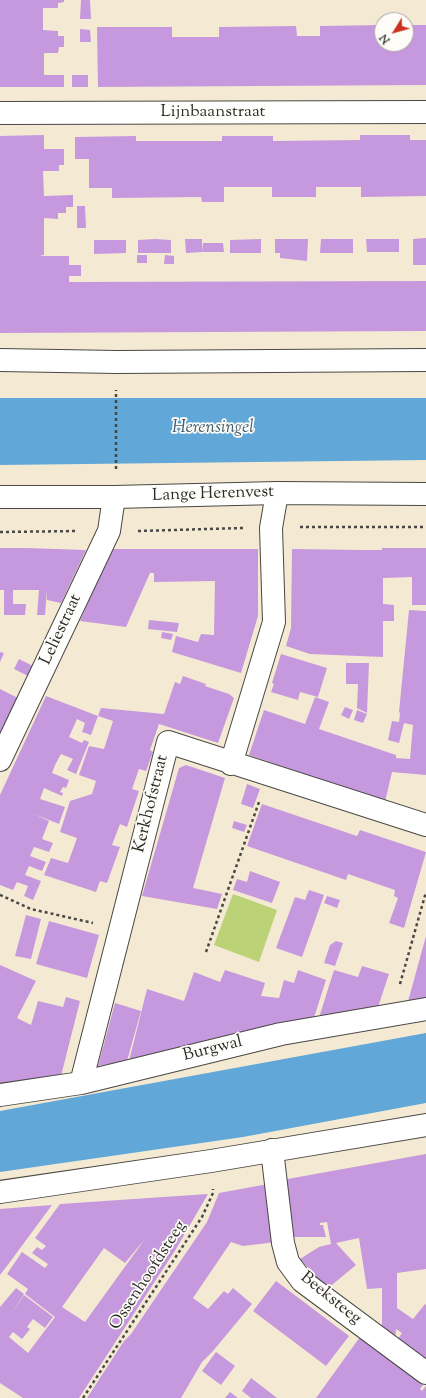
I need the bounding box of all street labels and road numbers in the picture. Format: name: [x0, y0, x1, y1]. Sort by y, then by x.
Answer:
street label: Lijnbaanstraat: [161, 103, 265, 123]
street label: Lange Herenvest: [152, 483, 274, 507]
street label: Leliestraat: [37, 591, 87, 669]
street label: Kerkhofstraat: [130, 753, 174, 855]
street label: Burgwal: [181, 1033, 245, 1067]
street label: Ossenhoofdsteeg: [106, 1218, 192, 1334]
street label: Beeksteeg: [295, 1268, 365, 1330]

